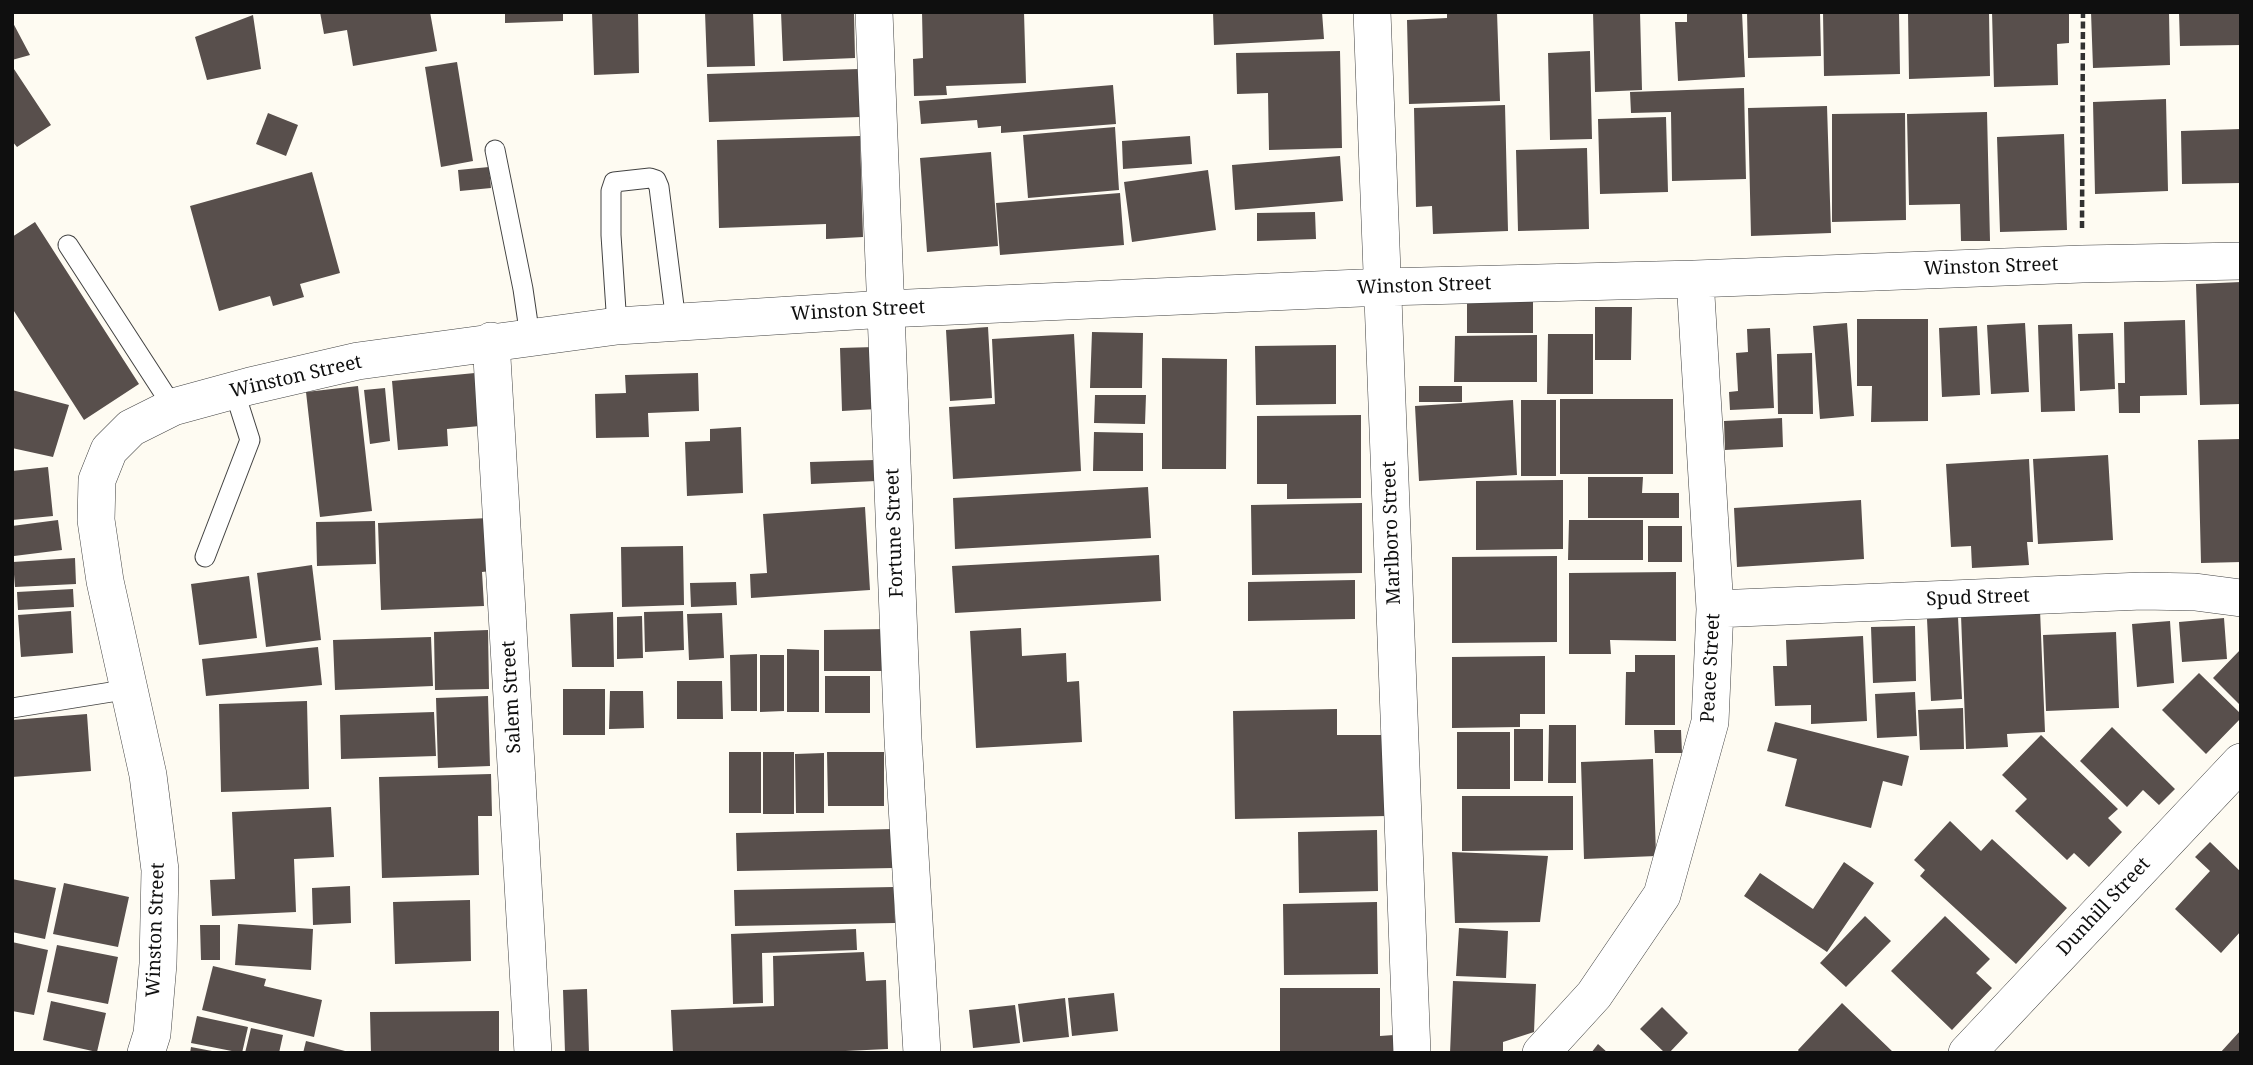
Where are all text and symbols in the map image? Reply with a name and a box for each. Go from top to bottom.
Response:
street label: Winston Street [1923,253,2059,281]
street label: Winston Street [1356,272,1492,300]
street label: Winston Street [790,296,926,326]
street label: Winston Street [228,351,364,403]
street label: Marlboro Street [1378,461,1406,605]
street label: Fortune Street [881,468,909,598]
street label: Spud Street [1926,585,2030,611]
street label: Peace Street [1697,613,1725,723]
street label: Salem Street [498,640,526,754]
street label: Dunhill Street [2053,853,2155,961]
street label: Winston Street [142,862,170,998]

